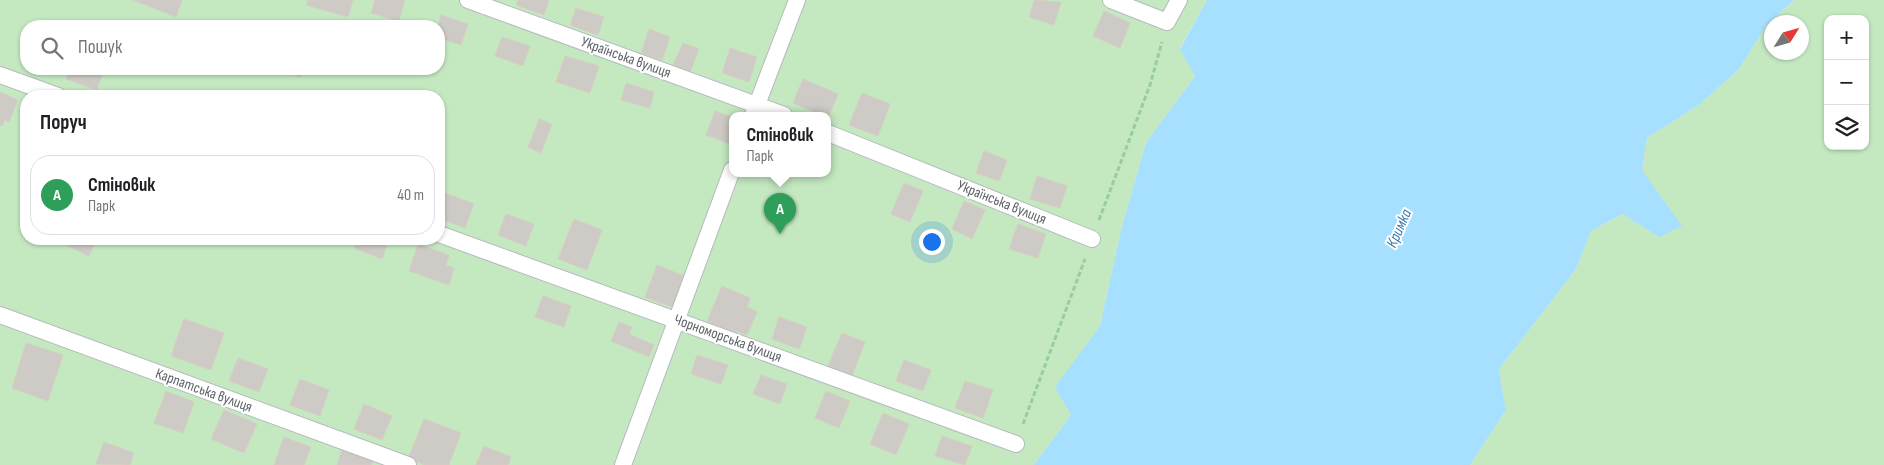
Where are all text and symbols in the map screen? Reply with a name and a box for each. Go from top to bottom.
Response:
north arrow [1764,15,1809,60]
map controls [1824,15,1869,150]
button: + [1824,15,1869,60]
search box [20,20,445,75]
street label: Українська вулиця [578,32,674,83]
icon: search [38,34,66,62]
text: Пошук [78,36,122,59]
button: − [1824,60,1869,105]
button: layers [1824,105,1869,150]
text: Поруч [40,110,87,135]
popup [729,112,831,177]
text: Стіновик [746,124,814,147]
text: Парк [746,147,773,166]
text: Стіновик [88,174,155,197]
street label: Українська вулиця [954,176,1049,229]
text: A [53,186,61,205]
text: 40 m [397,186,424,205]
pin: A [764,193,796,234]
text: Парк [88,197,115,216]
water label: Кримка [1383,206,1416,251]
your location [919,229,945,255]
street label: Чорноморська вулиця [671,310,784,367]
street label: Карпатська вулиця [153,364,255,417]

